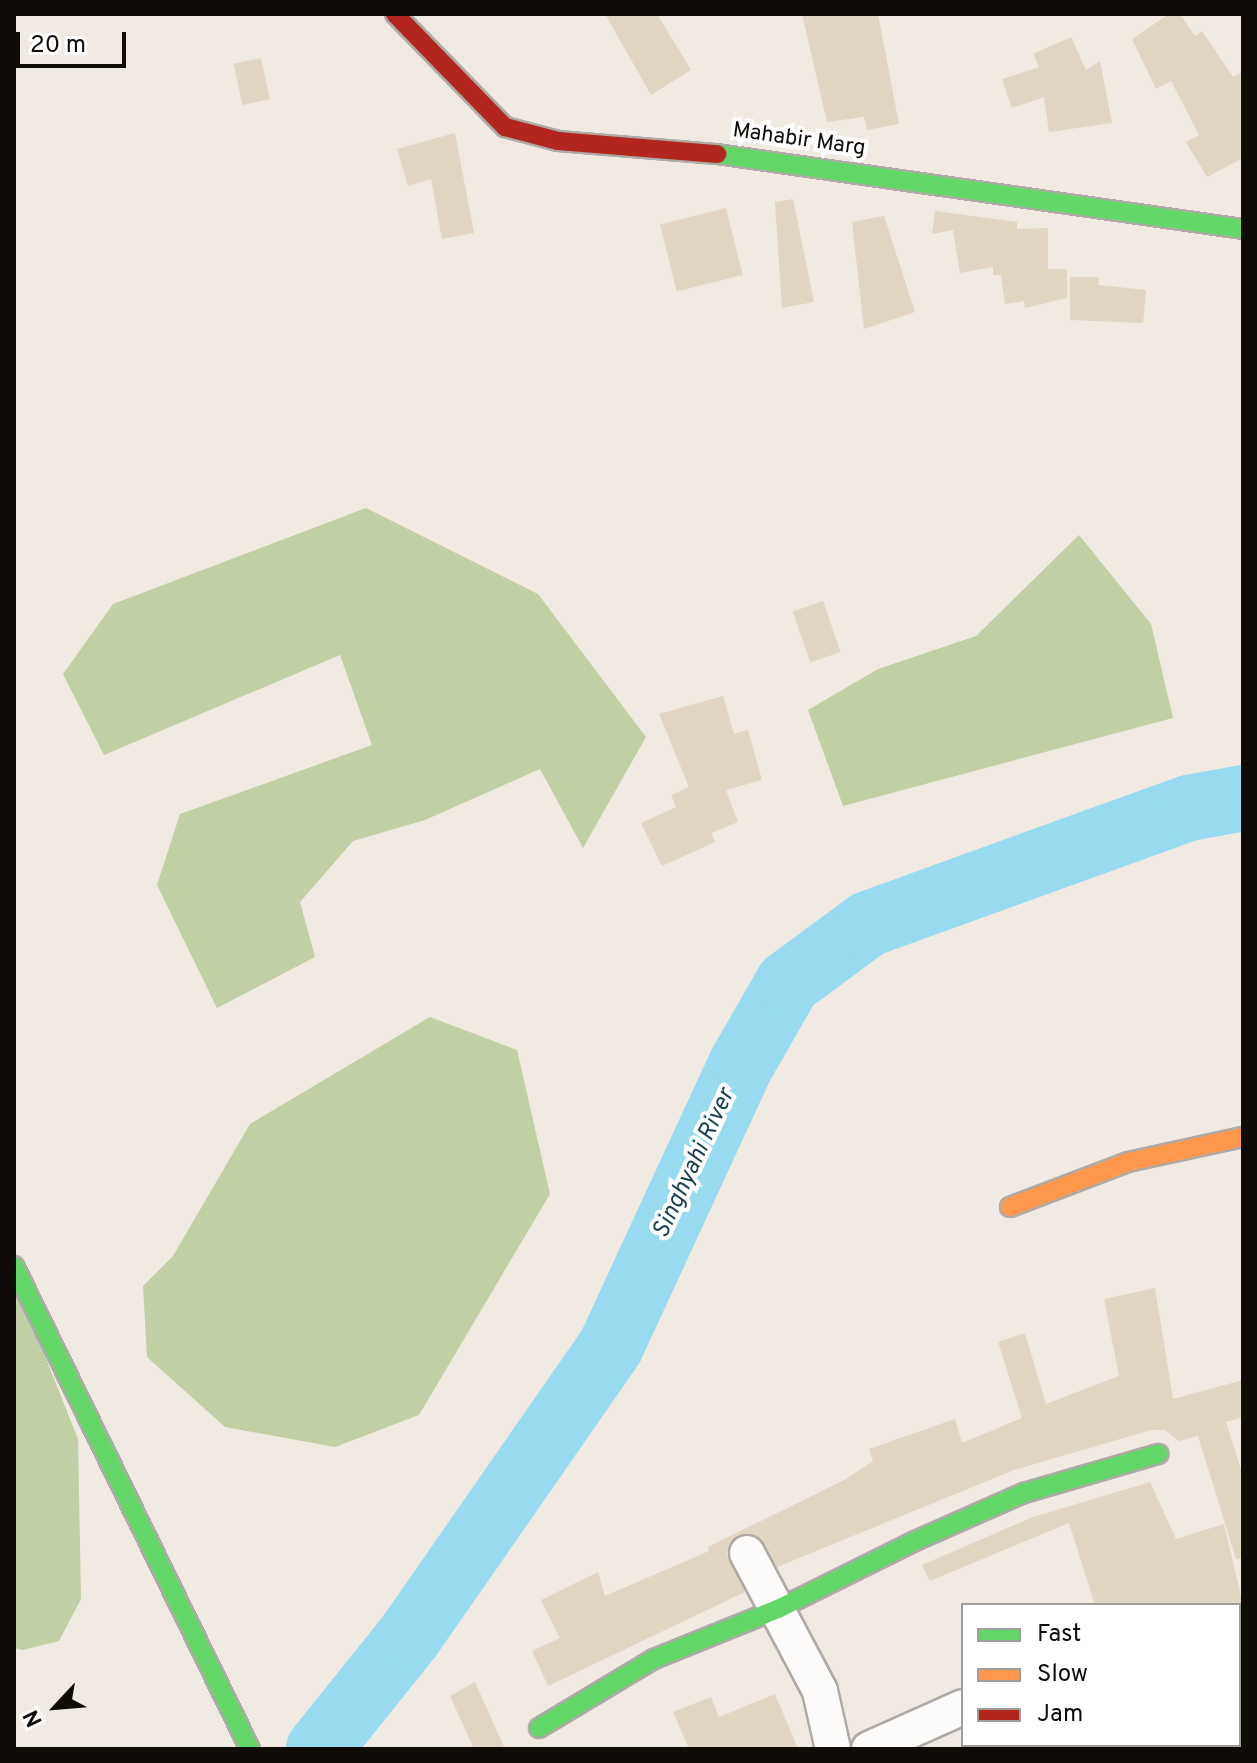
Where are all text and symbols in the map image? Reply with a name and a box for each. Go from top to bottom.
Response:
scale bar [20,16,130,66]
text: 20 m [30,31,86,61]
street label: Mahabir Marg [731,118,867,162]
water label: Singhyahi River [648,1085,742,1243]
legend [961,1603,1241,1747]
text: Fast [1037,1620,1081,1650]
text: Slow [1037,1660,1088,1690]
north arrow [16,1667,96,1747]
text: Jam [1037,1700,1083,1730]
text: N [18,1705,50,1731]

